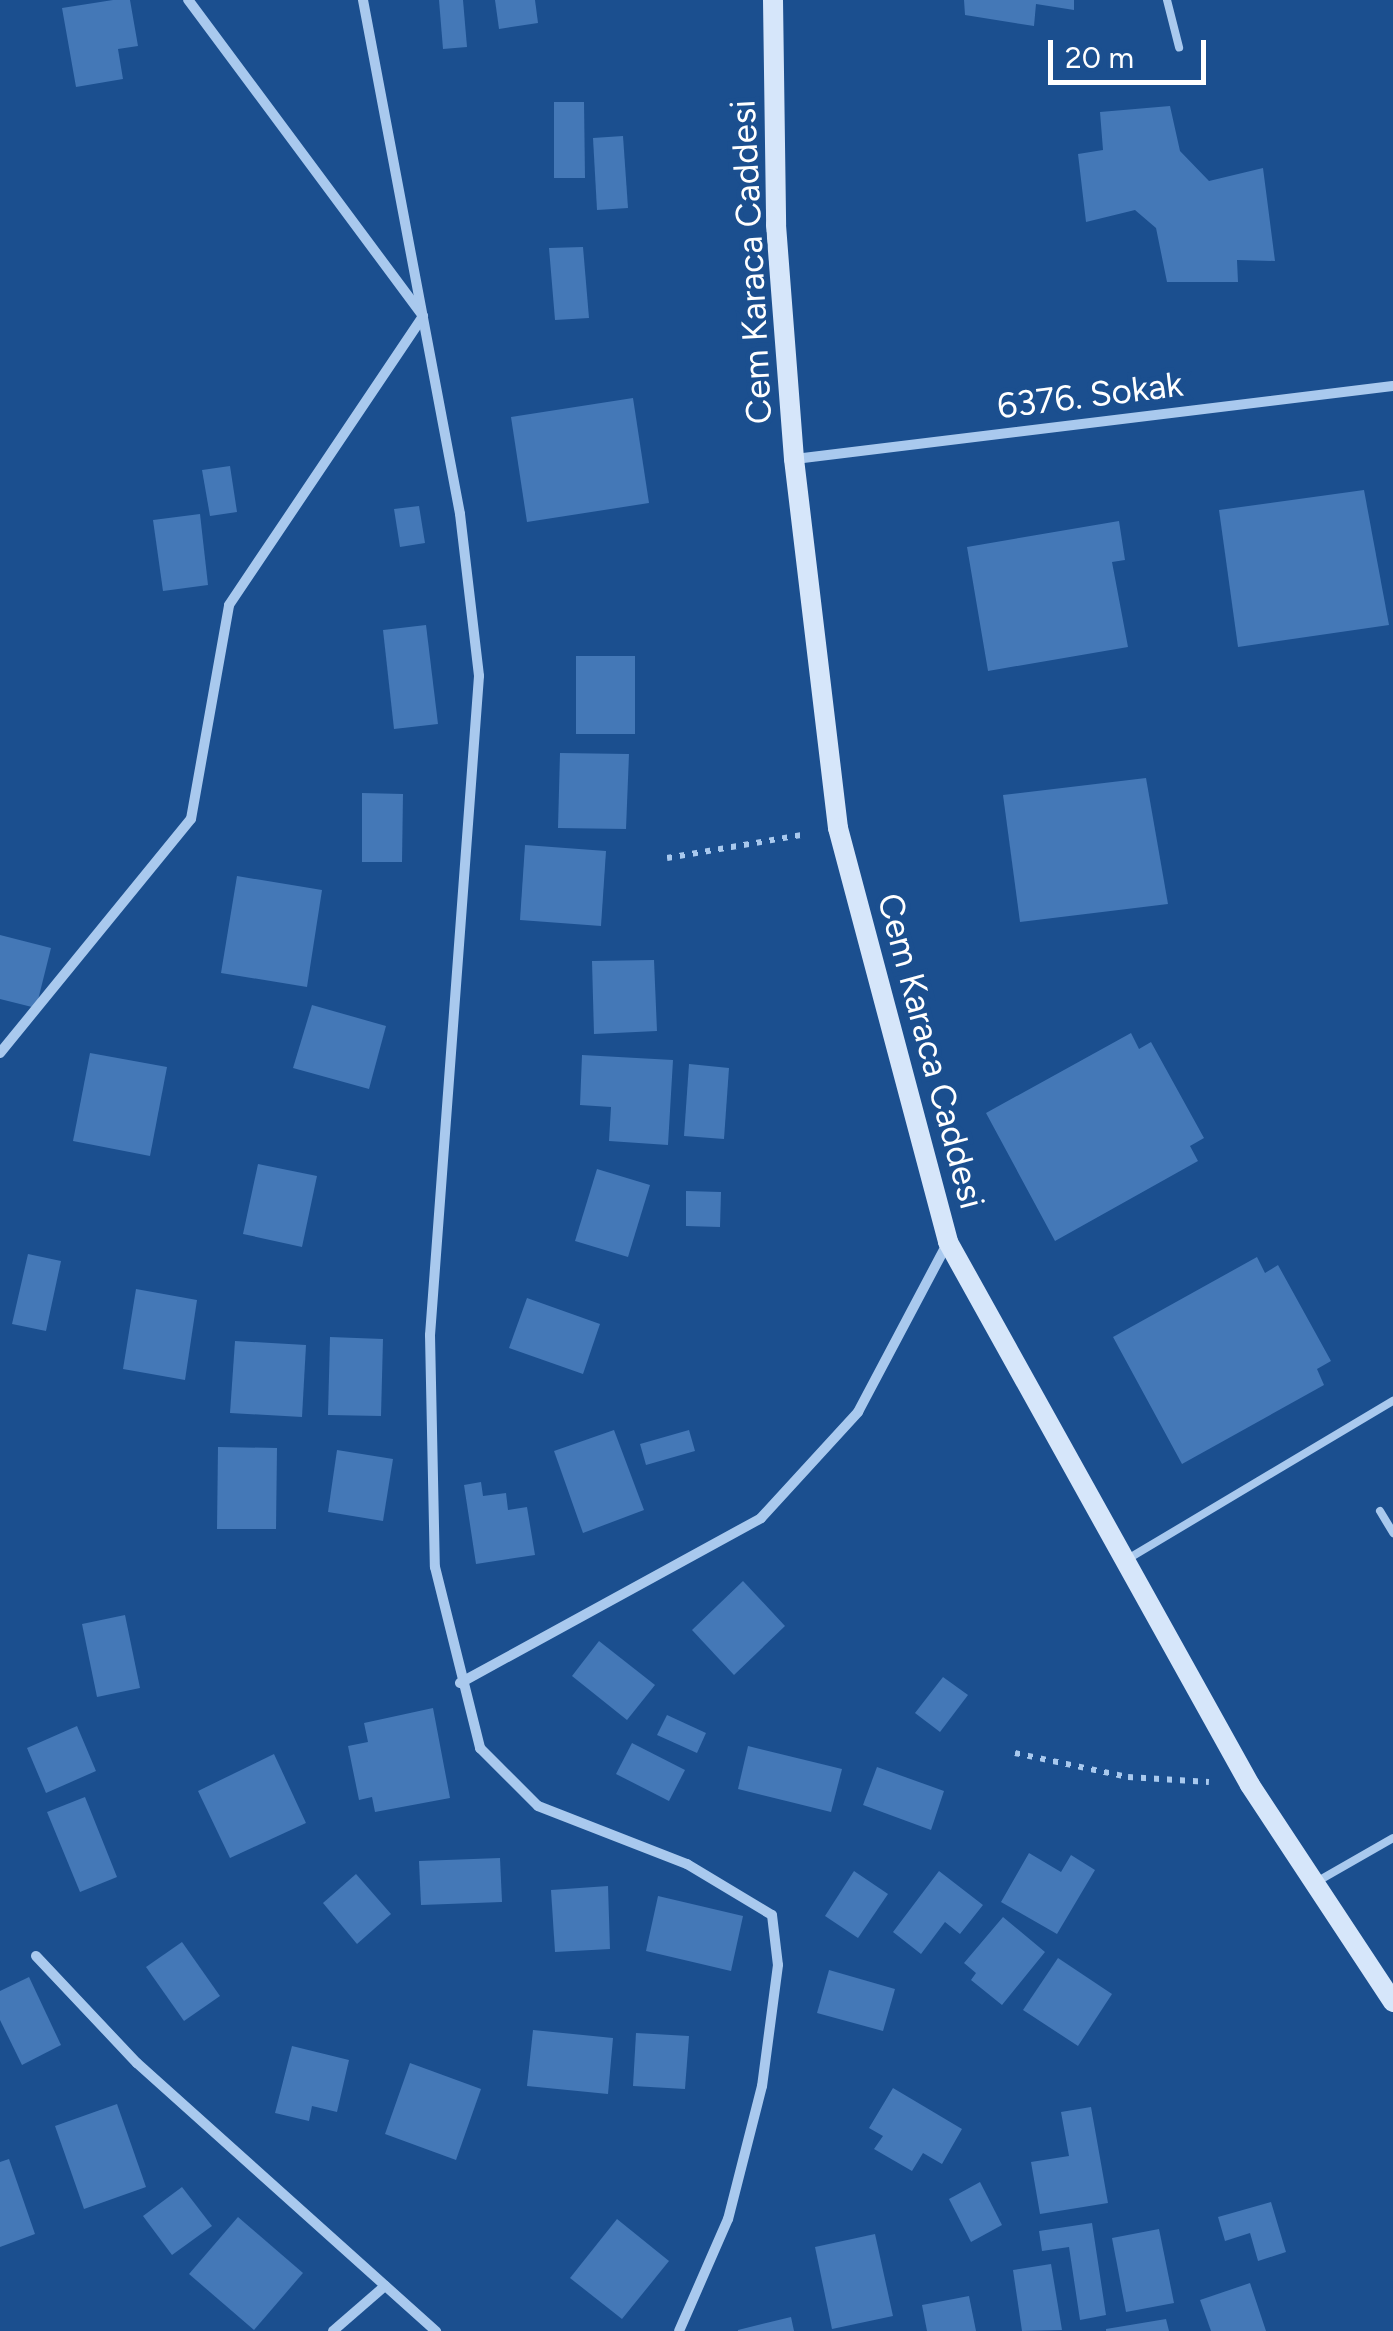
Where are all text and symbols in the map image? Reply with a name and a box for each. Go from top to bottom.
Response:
scale bar [1053,20,1210,82]
text: 20 m [1065,39,1134,76]
street label: Cem Karaca Caddesi [722,99,780,425]
street label: 6376. Sokak [995,363,1185,427]
street label: Cem Karaca Caddesi [869,889,993,1213]

